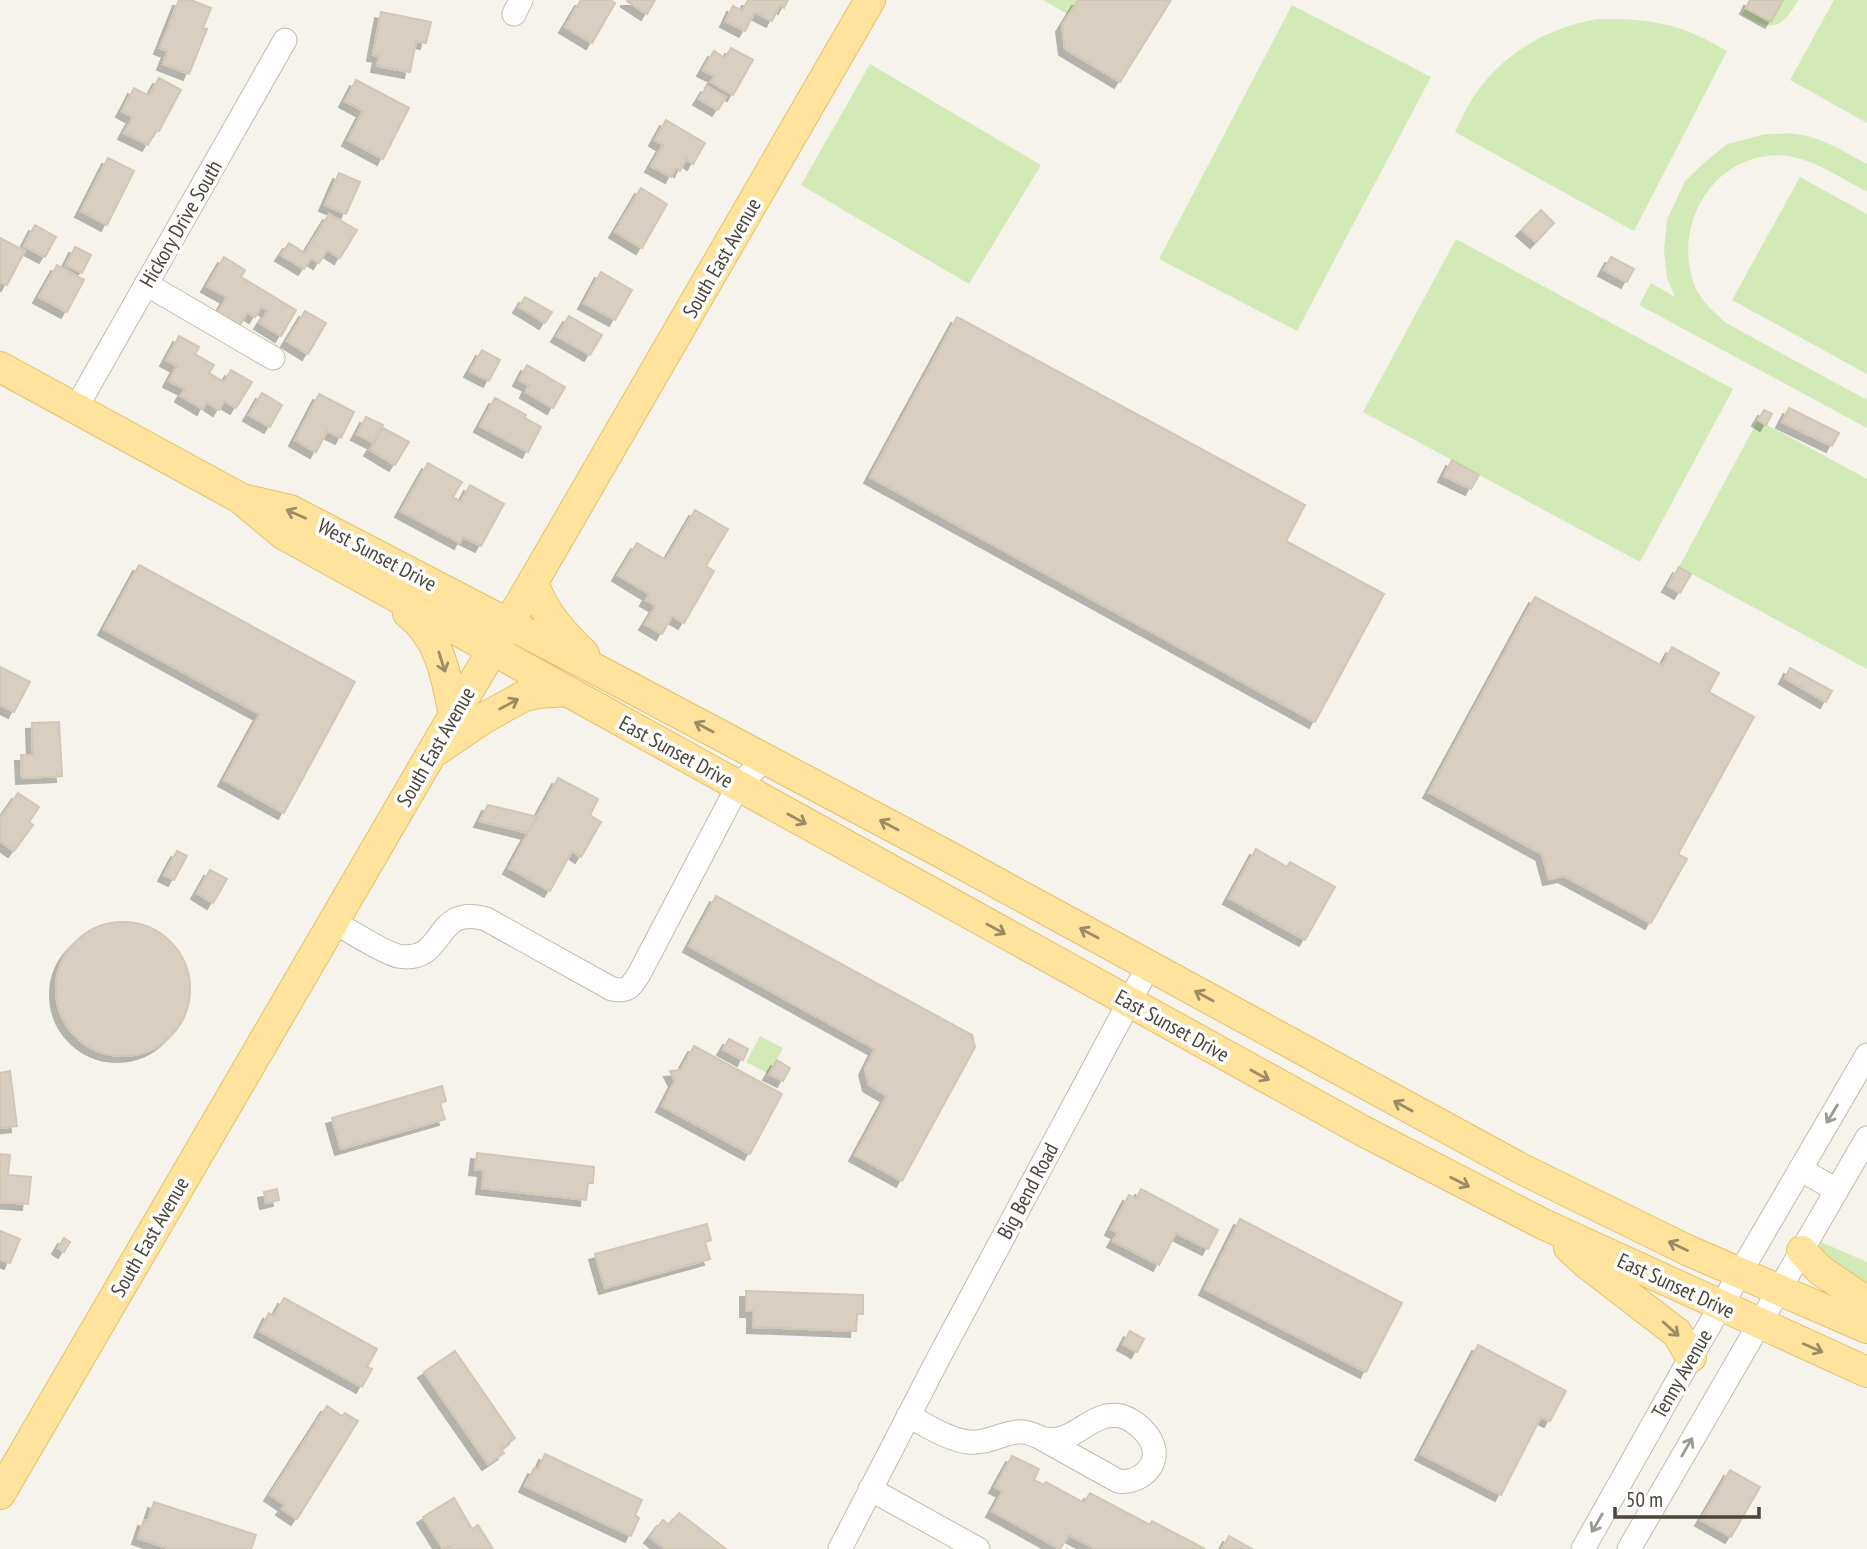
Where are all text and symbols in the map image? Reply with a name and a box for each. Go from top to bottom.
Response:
street label: Hickory Drive South [133,155,228,292]
street label: South East Avenue [676,193,767,322]
one-way arrow [286,507,307,520]
street label: West Sunset Drive [313,512,441,597]
one-way arrow [437,651,449,673]
street label: South East Avenue [390,682,481,811]
one-way arrow [498,697,519,711]
street label: East Sunset Drive [615,709,738,794]
one-way arrow [695,720,715,734]
one-way arrow [787,812,807,826]
one-way arrow [879,818,900,831]
one-way arrow [986,922,1006,936]
one-way arrow [1079,926,1100,939]
street label: East Sunset Drive [1111,983,1234,1068]
one-way arrow [1195,989,1215,1003]
one-way arrow [1249,1069,1270,1082]
one-way arrow [1394,1099,1414,1113]
one-way arrow [1825,1103,1839,1123]
street label: Big Bend Road [991,1138,1064,1244]
street label: South East Avenue [104,1172,195,1301]
one-way arrow [1450,1175,1470,1189]
one-way arrow [1668,1238,1689,1252]
street label: East Sunset Drive [1613,1247,1739,1324]
one-way arrow [1662,1321,1680,1337]
street label: Tenny Avenue [1645,1324,1718,1423]
one-way arrow [1802,1342,1823,1355]
one-way arrow [1681,1438,1695,1458]
scale bar [1615,1476,1758,1520]
text: 50 m [1626,1486,1663,1513]
one-way arrow [1590,1513,1604,1533]

